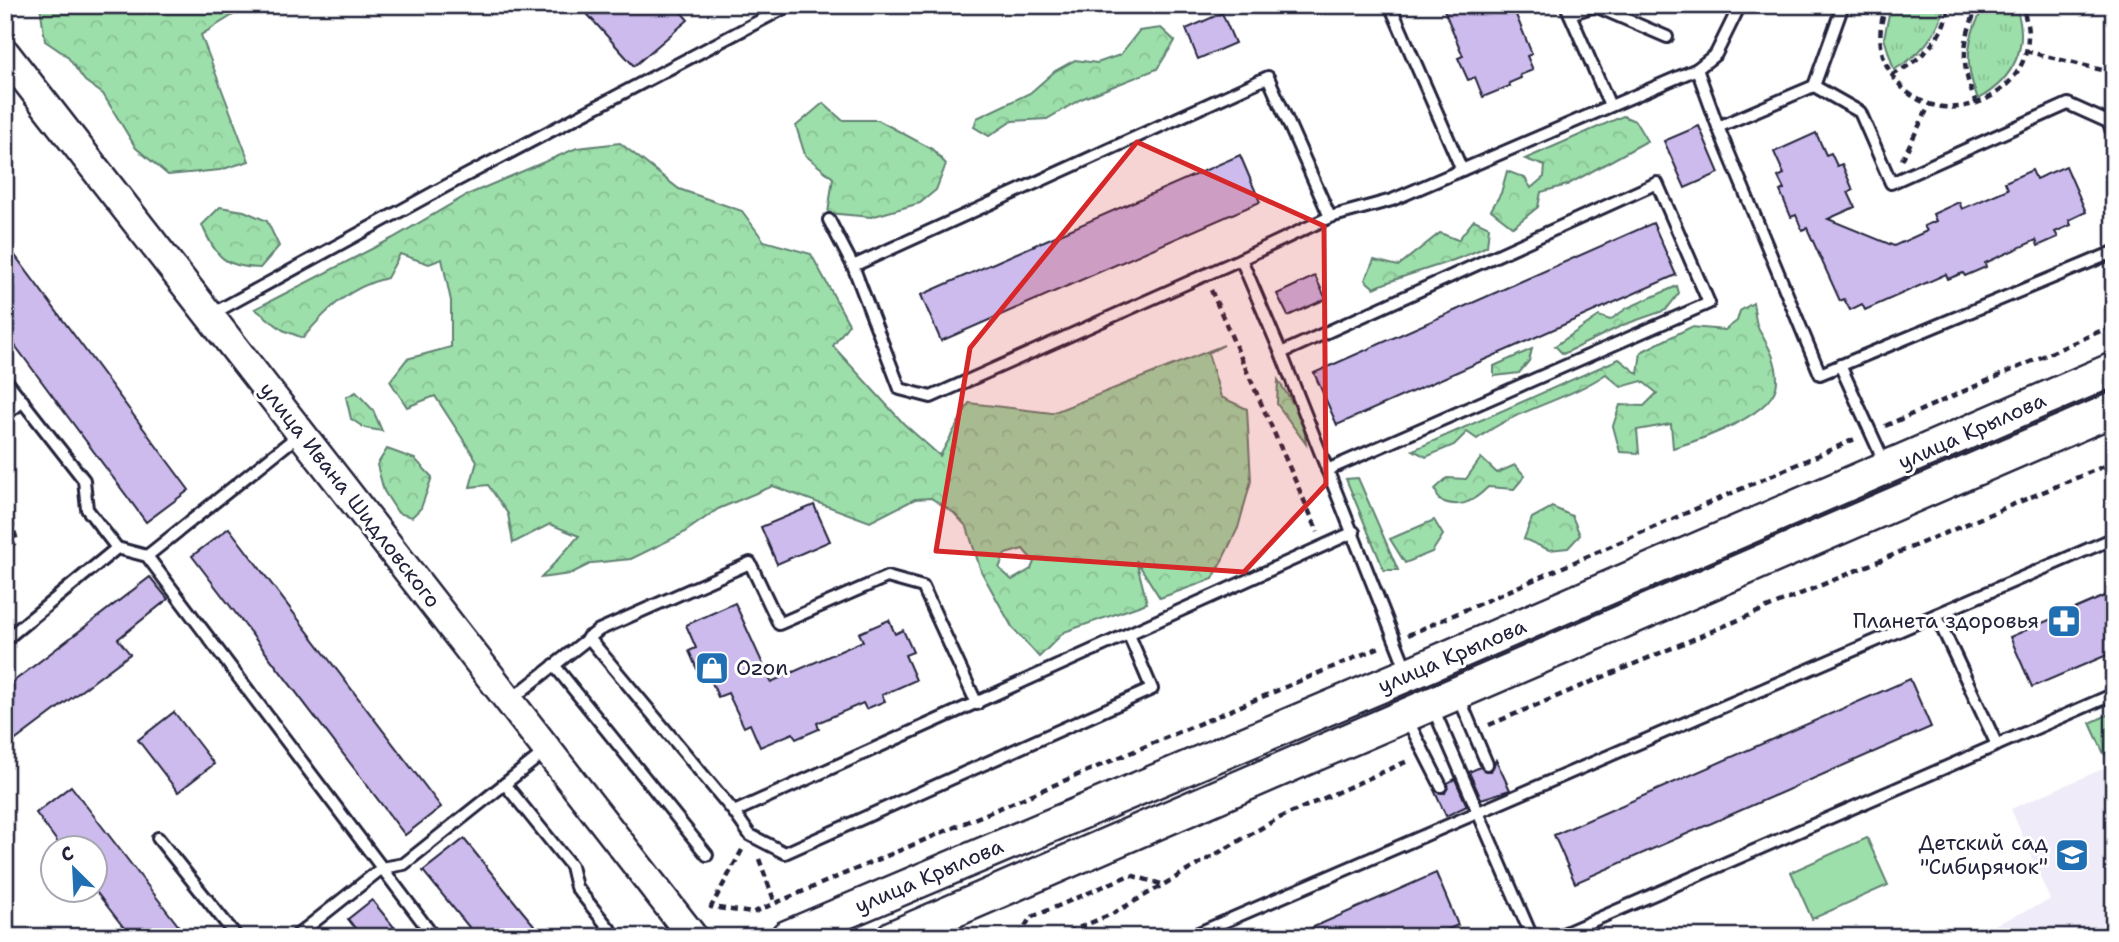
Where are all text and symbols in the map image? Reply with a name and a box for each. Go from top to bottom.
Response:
street label: улица Ивана Шидловского [253,376,447,614]
street label: улица Крылова [1894,386,2050,476]
pharmacy icon: Планета здоровья [2045,602,2083,640]
place label: Планета здоровья [1853,607,2039,635]
street label: улица Крылова [1373,612,1531,700]
shop icon: Ozon [693,649,731,687]
place label: Ozon [736,654,788,682]
place label: Детский сад "Сибирячок" [1919,829,2048,881]
street label: улица Крылова [850,832,1008,920]
north arrow [38,834,108,904]
school or university icon: Детский сад "Сибирячок" [2053,836,2091,874]
text: С [57,840,78,868]

